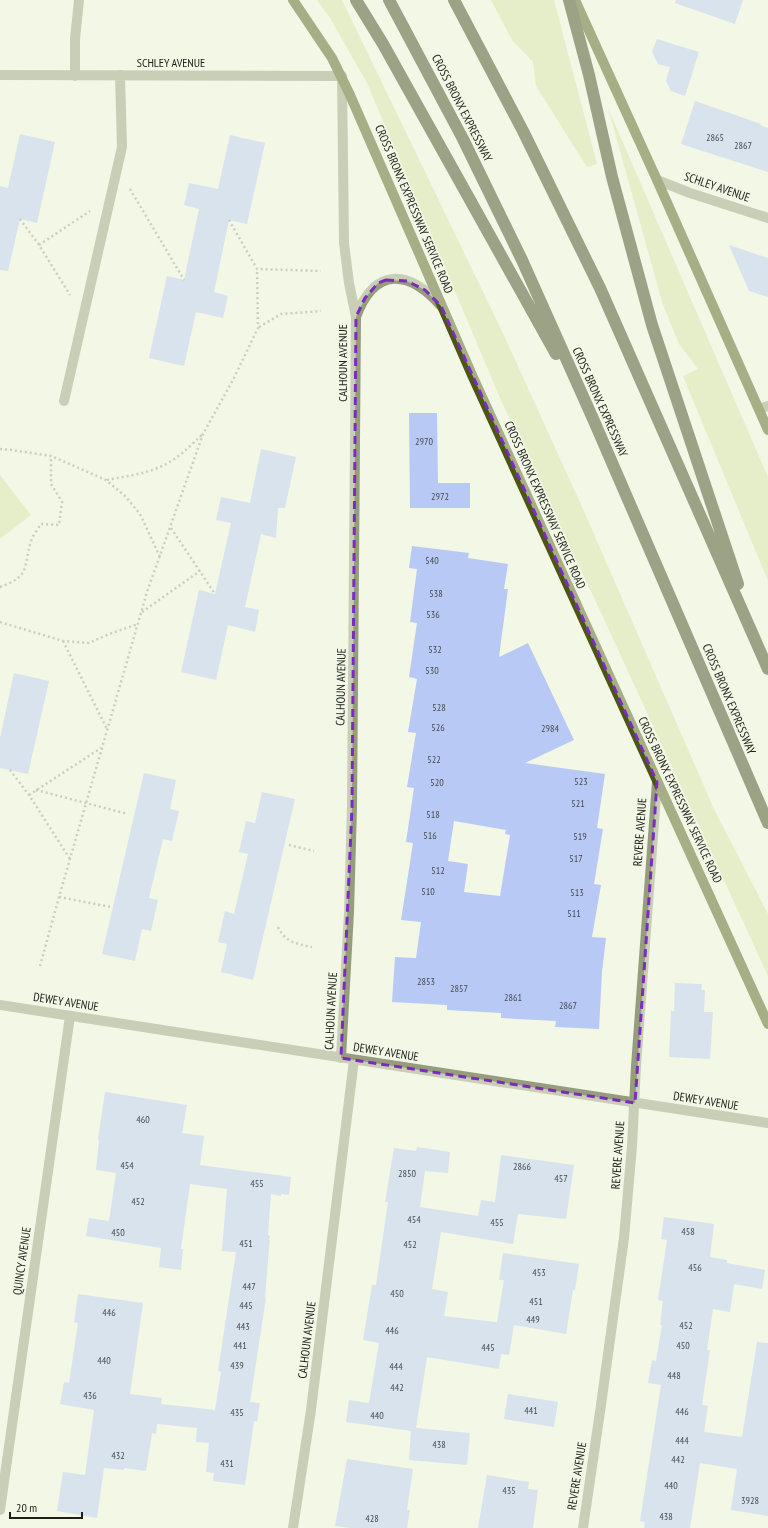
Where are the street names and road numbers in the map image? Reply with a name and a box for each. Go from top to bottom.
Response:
street label: CROSS BRONX EXPRESSWAY [429,52,496,165]
street label: SCHLEY AVENUE [137,55,205,70]
street label: CROSS BRONX EXPRESSWAY SERVICE ROAD [372,122,457,295]
street label: SCHLEY AVENUE [682,168,752,205]
street label: CALHOUN AVENUE [335,324,350,402]
street label: CROSS BRONX EXPRESSWAY [569,345,632,460]
street label: CROSS BRONX EXPRESSWAY SERVICE ROAD [502,419,589,591]
street label: CROSS BRONX EXPRESSWAY [699,641,760,757]
street label: CALHOUN AVENUE [332,648,349,726]
street label: CROSS BRONX EXPRESSWAY SERVICE ROAD [635,714,726,885]
street label: REVERE AVENUE [630,797,649,867]
street label: CALHOUN AVENUE [321,972,340,1050]
street label: DEWEY AVENUE [32,989,100,1014]
street label: DEWEY AVENUE [352,1039,420,1064]
street label: DEWEY AVENUE [672,1088,740,1113]
street label: REVERE AVENUE [608,1120,627,1190]
street label: QUINCY AVENUE [9,1226,34,1296]
street label: CALHOUN AVENUE [294,1301,319,1379]
street label: REVERE AVENUE [564,1441,589,1511]

